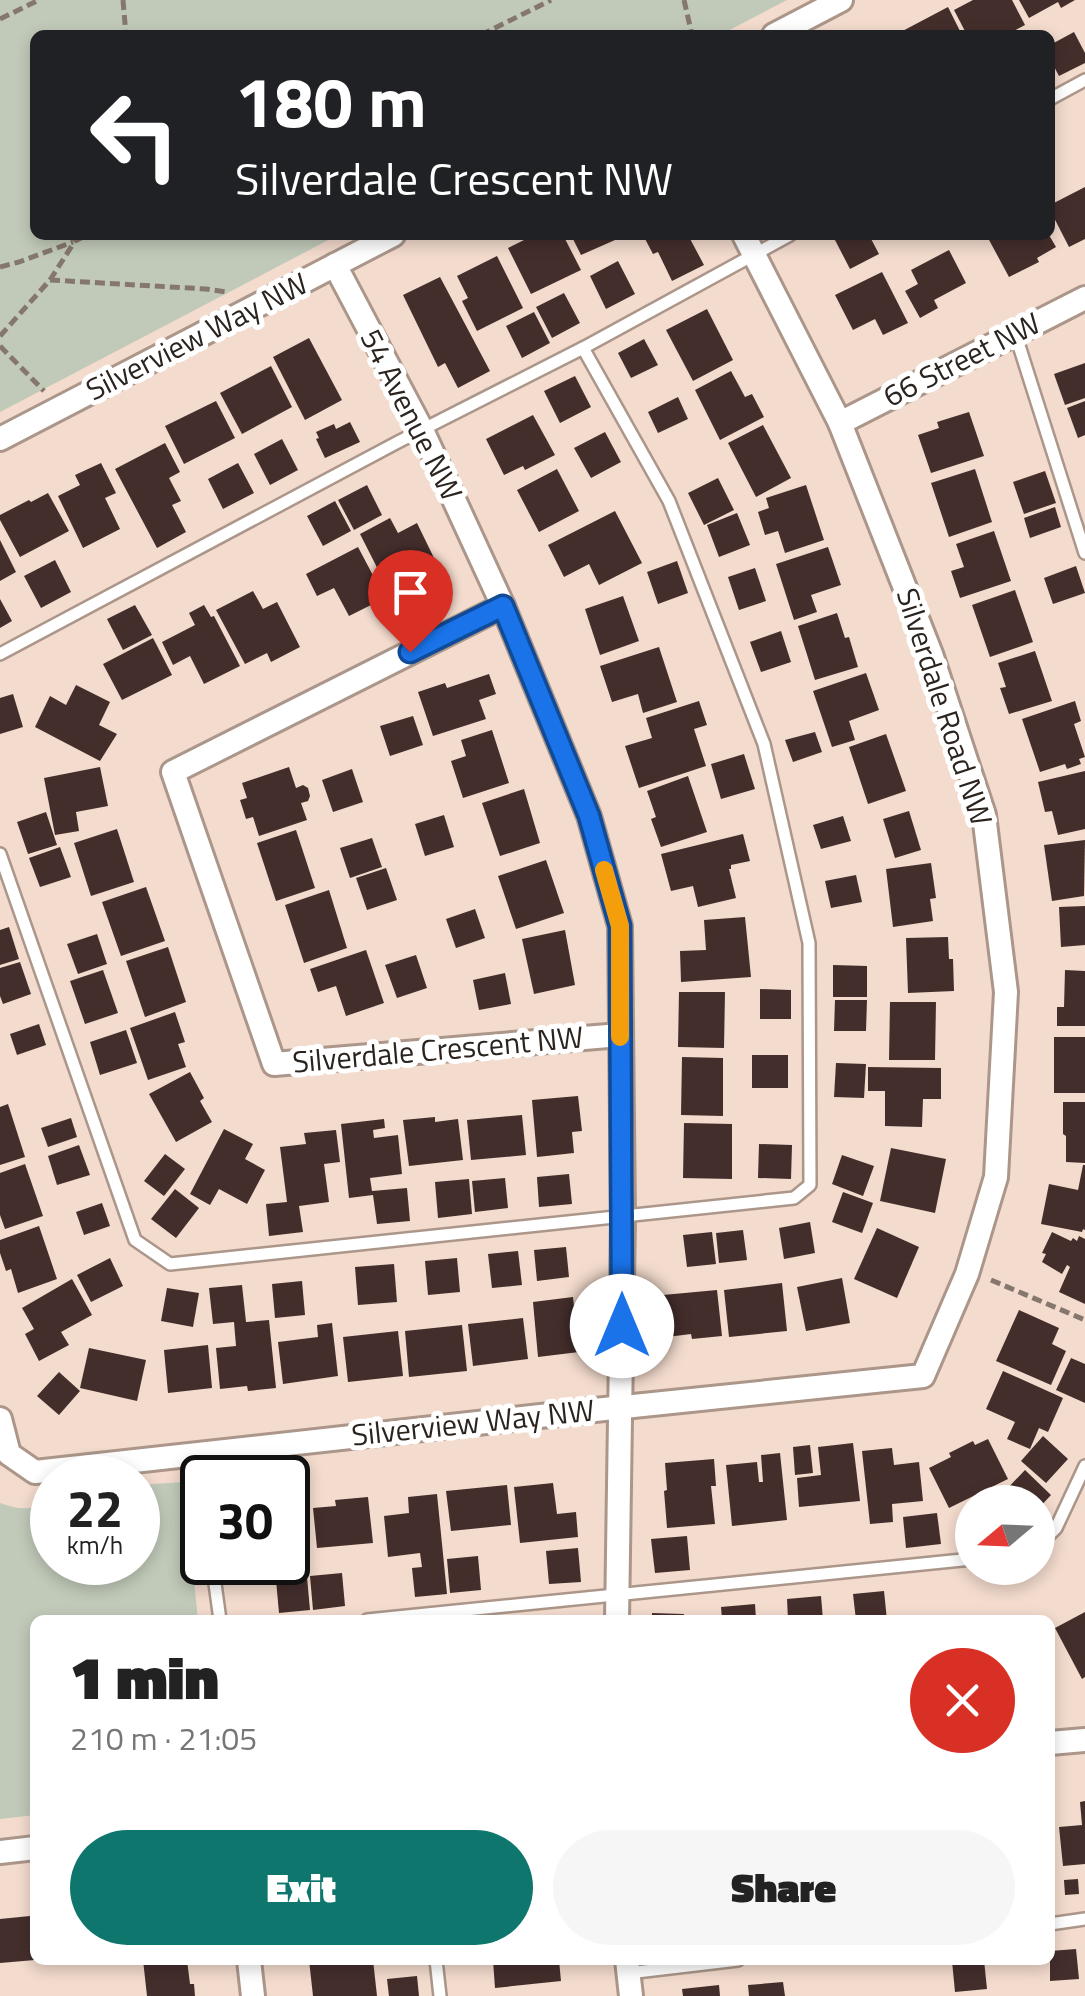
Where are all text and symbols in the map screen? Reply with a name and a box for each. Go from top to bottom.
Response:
text: 180 m [235,48,427,154]
icon: left [70,70,200,200]
text: Silverdale Crescent NW [235,144,673,212]
street label: Silverview Way NW [77,260,316,412]
street label: 66 Street NW [875,300,1048,418]
street label: 54 Avenue NW [349,321,475,509]
pin [368,550,453,653]
icon: arrive [383,565,438,620]
street label: Silverdale Road NW [885,582,1005,831]
street label: Silverdale Crescent NW [290,1013,585,1085]
position arrow [570,1274,674,1378]
street label: Silverview Way NW [349,1386,597,1458]
speed limit sign: 30 [180,1455,310,1585]
text: 22 [67,1470,123,1546]
north arrow [955,1485,1055,1585]
map controls [955,1485,1055,1585]
text: km/h [67,1526,123,1564]
text: 1 min [70,1631,219,1722]
button: close [910,1648,1015,1753]
text: 210 m · 21:05 [70,1714,257,1762]
button: Exit [70,1830,533,1945]
button: Share [553,1830,1015,1945]

